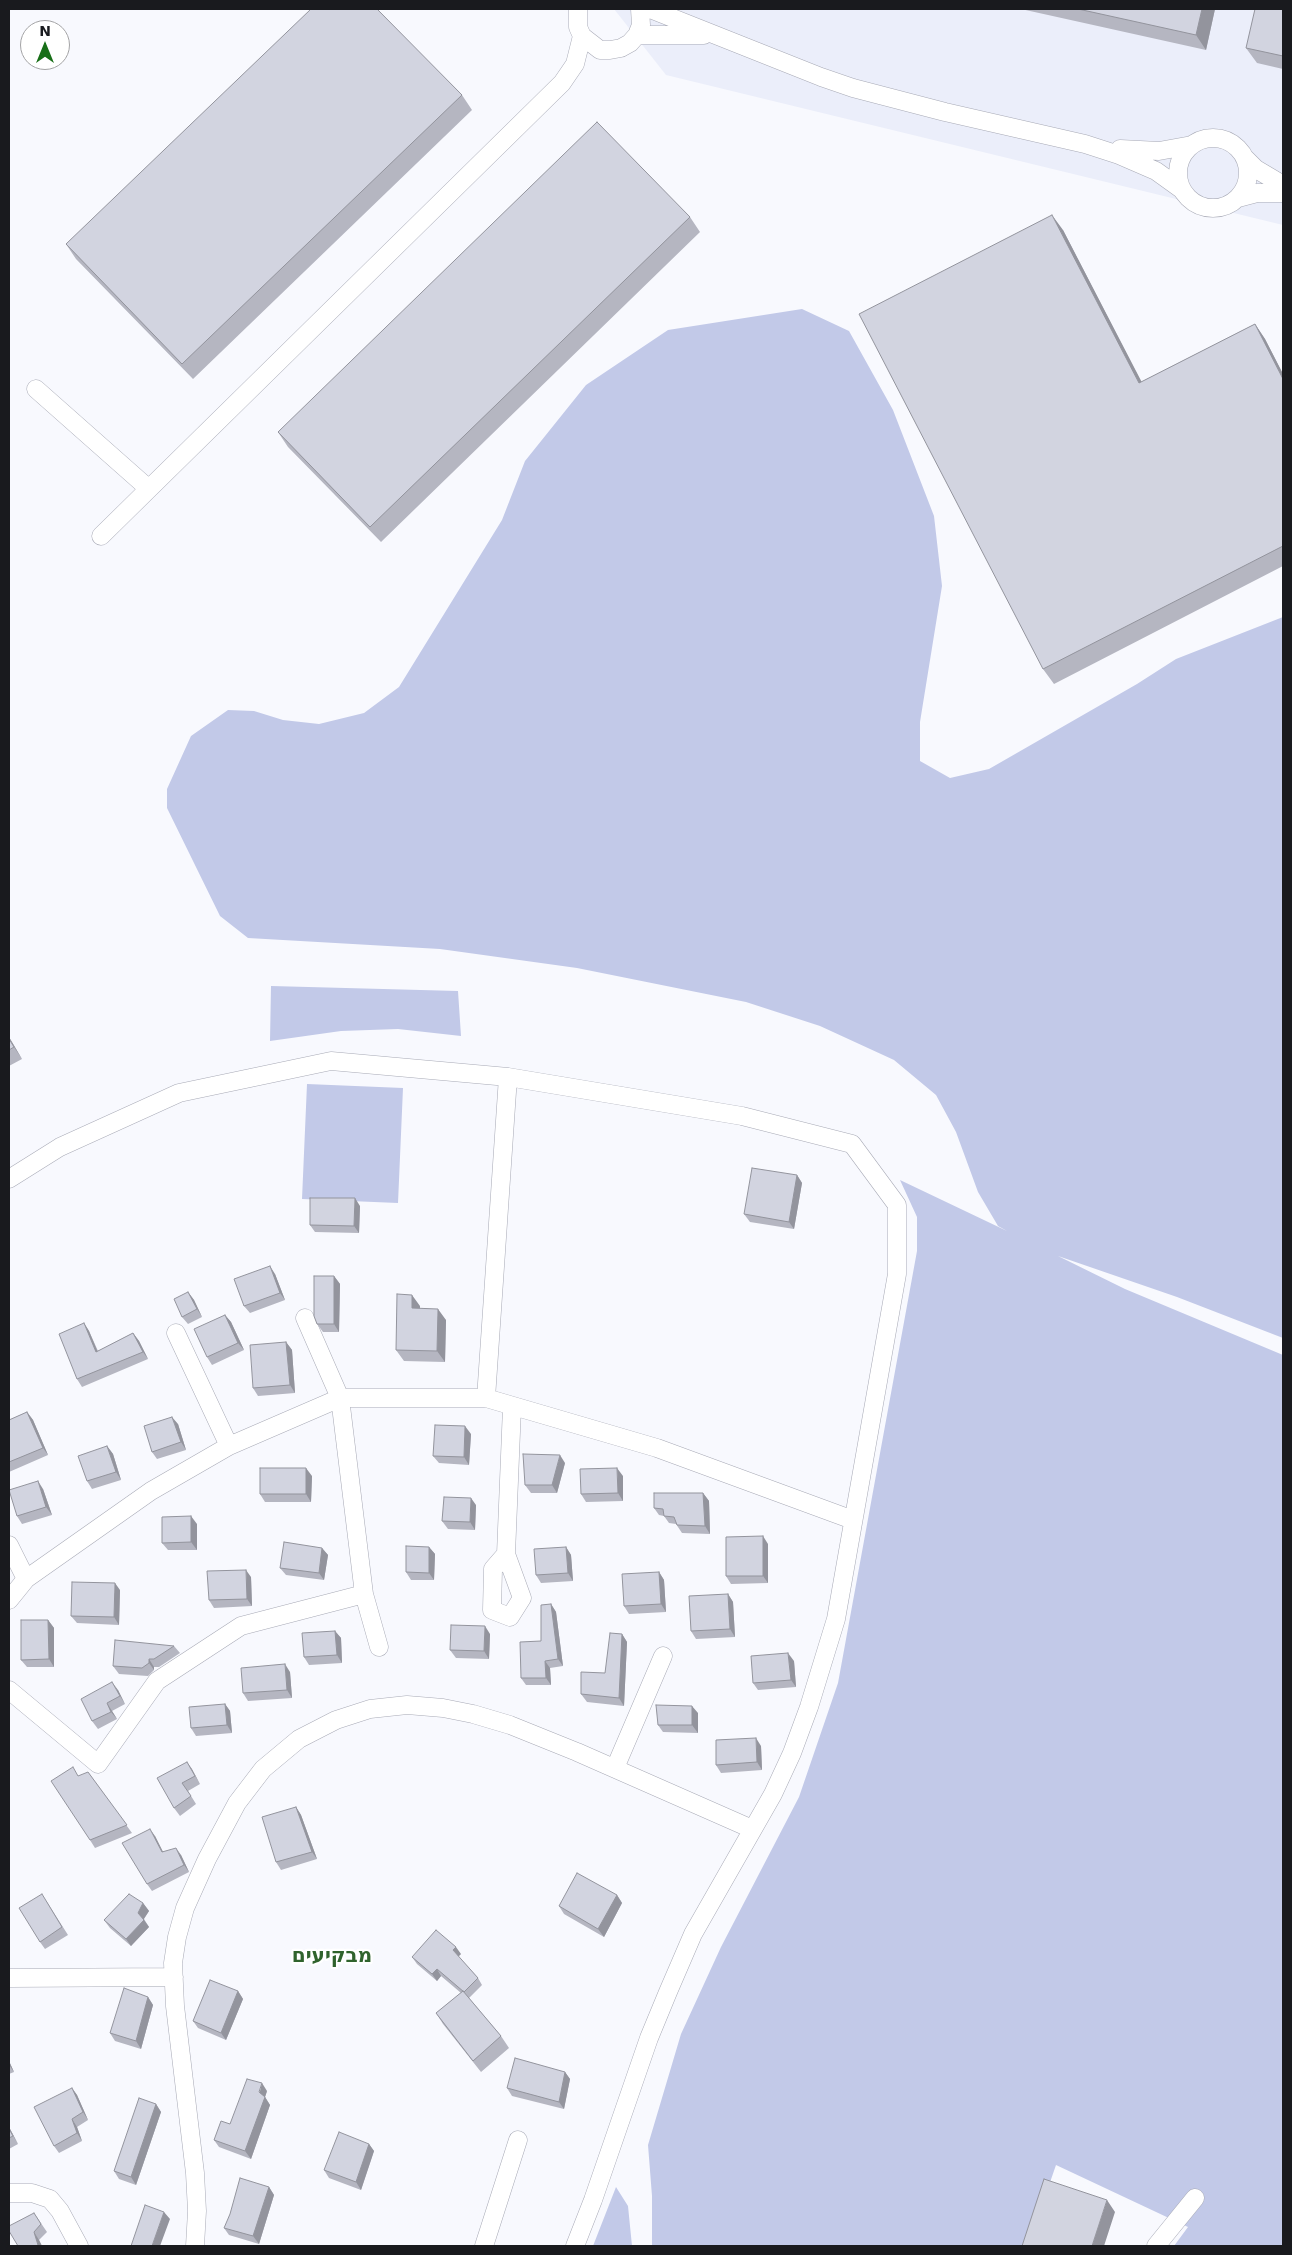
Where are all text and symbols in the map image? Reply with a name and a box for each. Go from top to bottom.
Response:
north arrow [20,20,70,70]
text: N [39,23,51,39]
district label: מבקיעים [292,1945,372,1969]

